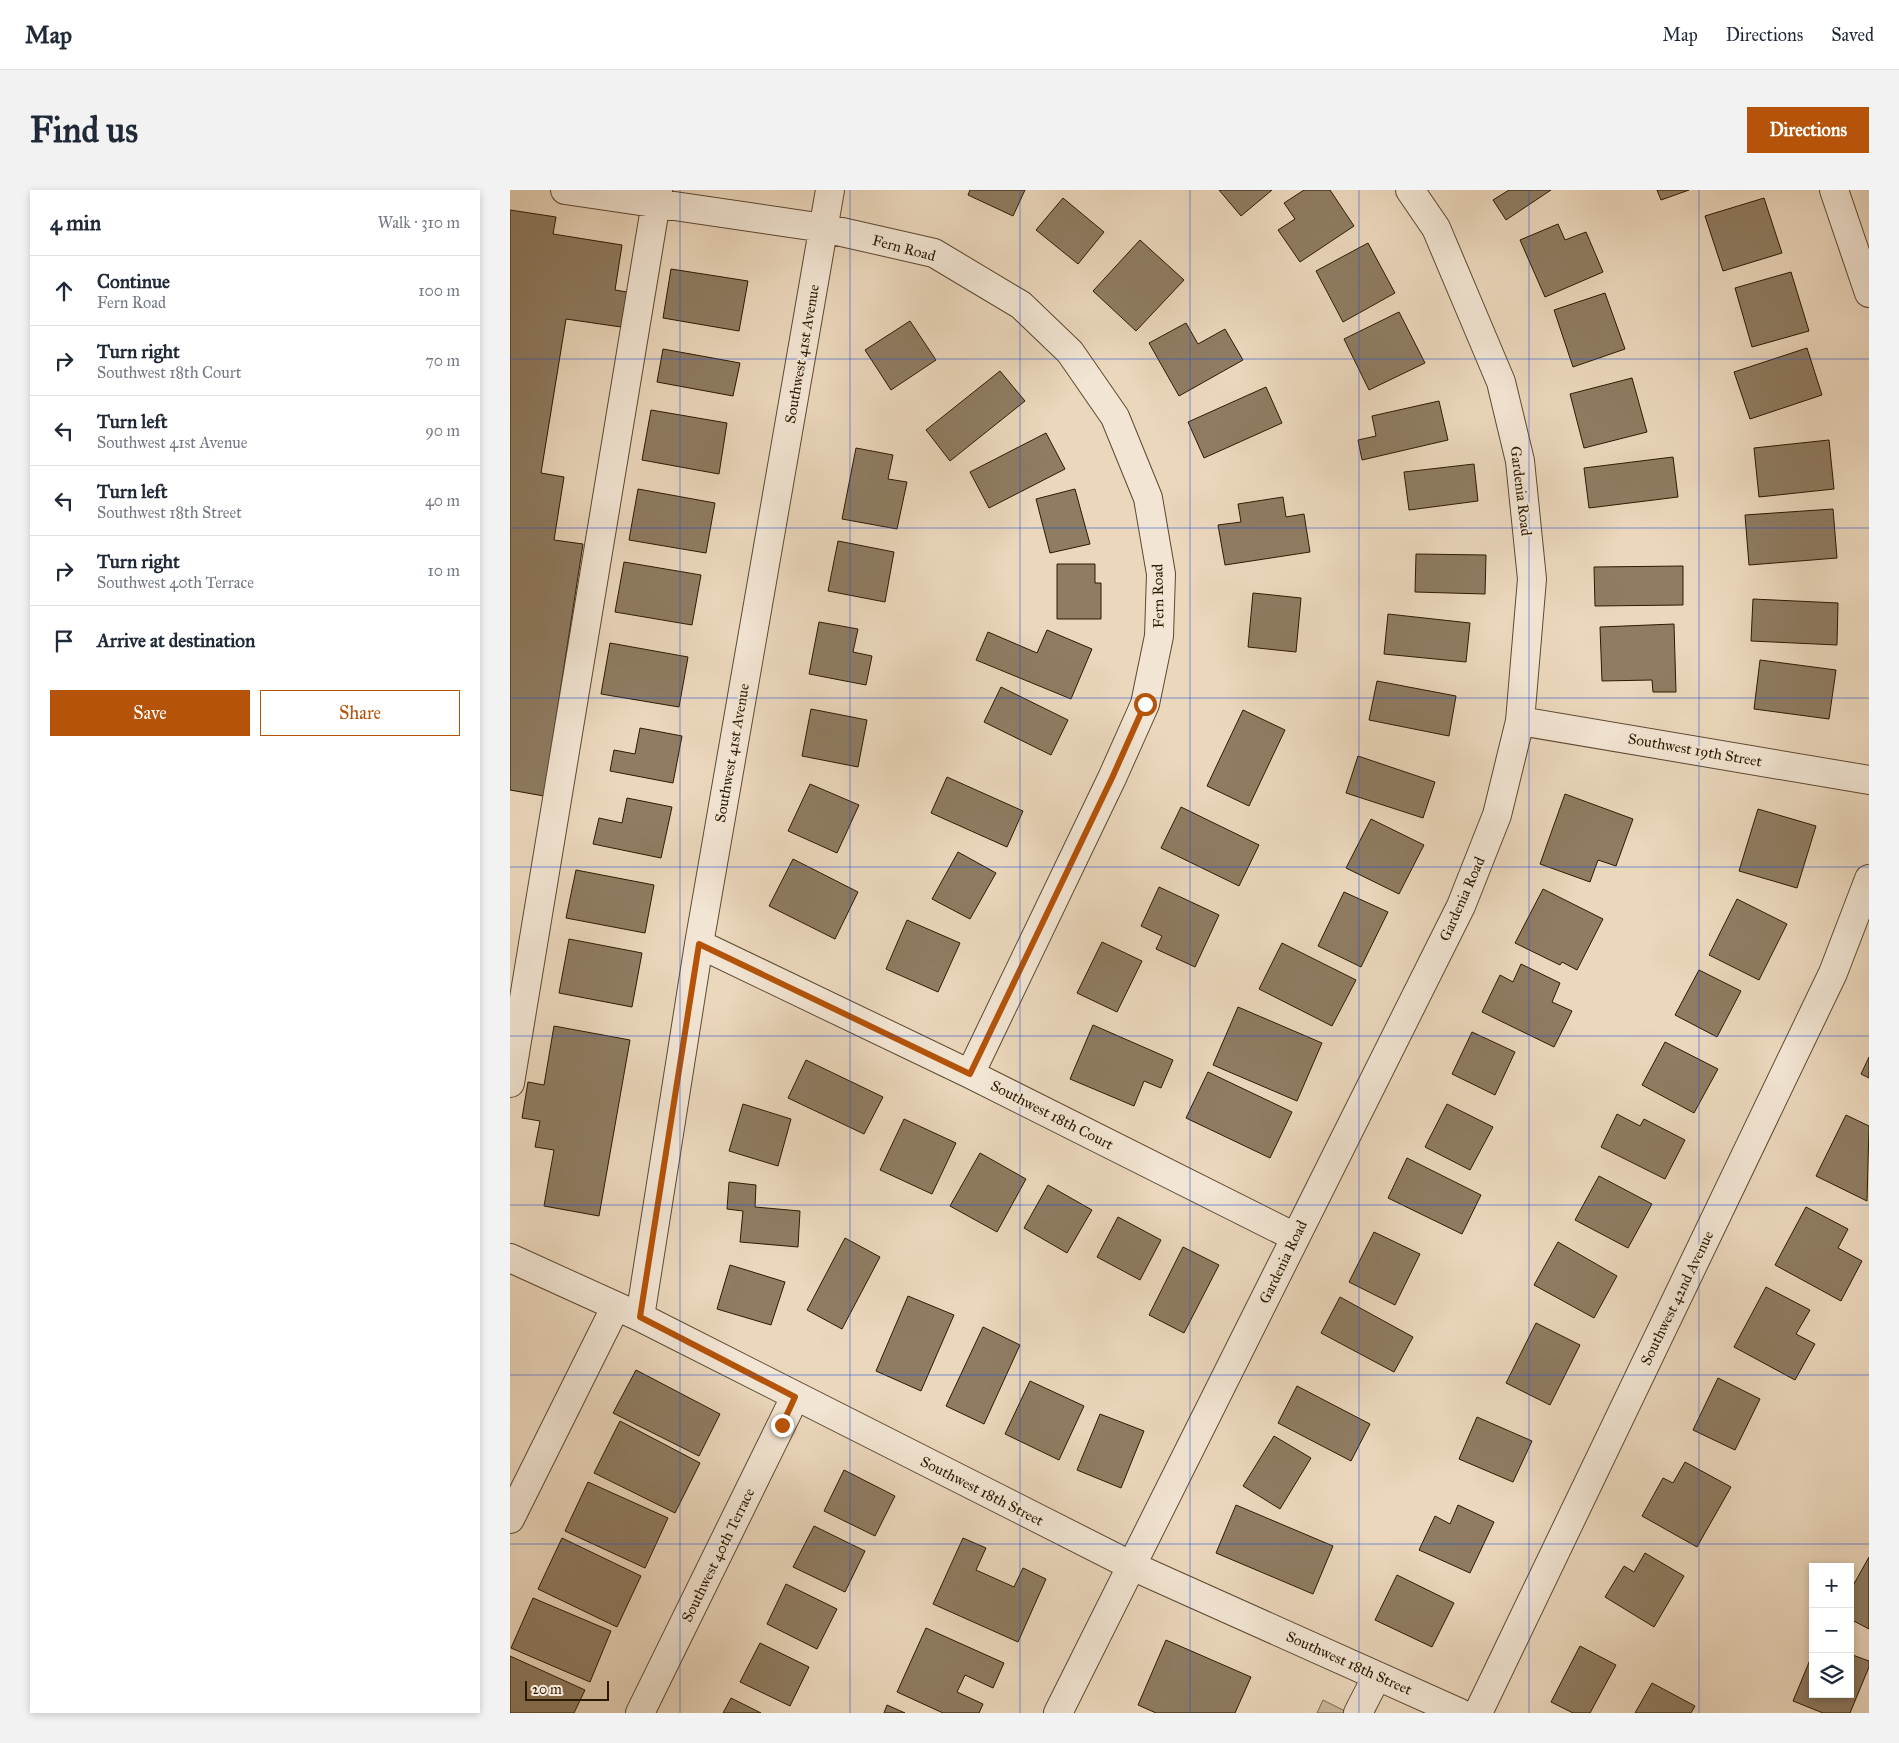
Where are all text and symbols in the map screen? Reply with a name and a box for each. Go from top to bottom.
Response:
text: Map [25,20,72,50]
text: Map [1662,24,1698,46]
text: Directions [1726,24,1803,46]
text: Saved [1831,24,1874,46]
button: Directions [1747,107,1869,153]
text: Find us [30,109,138,152]
text: 4 min [50,210,101,236]
text: Walk · 310 m [378,213,460,232]
street label: Fern Road [870,231,938,265]
text: Continue [97,270,170,293]
icon: ahead [50,277,78,305]
text: 100 m [418,281,460,300]
street label: Southwest 41st Avenue [781,283,823,425]
text: Fern Road [97,293,166,312]
text: Turn right [97,340,180,363]
icon: right [50,347,78,375]
text: 70 m [425,351,460,370]
text: Southwest 18th Court [97,363,241,382]
text: Turn left [97,410,167,433]
icon: left [50,417,78,445]
text: 90 m [425,421,460,440]
text: Southwest 41st Avenue [97,433,247,452]
street label: Gardenia Road [1507,445,1535,537]
text: Turn left [97,480,167,503]
icon: left [50,487,78,515]
text: 40 m [425,491,460,510]
text: Southwest 18th Street [97,503,242,522]
text: Turn right [97,550,180,573]
icon: right [50,557,78,585]
text: 10 m [428,561,460,580]
street label: Fern Road [1148,563,1168,628]
text: Southwest 40th Terrace [97,573,254,592]
icon: arrive [50,627,78,655]
text: Arrive at destination [97,629,255,652]
street label: Southwest 41st Avenue [711,682,753,824]
button: Save [50,690,250,736]
button: Share [260,690,460,736]
route start [1134,693,1157,716]
street label: Southwest 19th Street [1627,729,1764,771]
street label: Gardenia Road [1435,854,1489,944]
street label: Southwest 18th Court [988,1076,1117,1154]
street label: Gardenia Road [1255,1217,1311,1307]
street label: Southwest 42nd Avenue [1637,1228,1717,1368]
route end [771,1414,794,1437]
street label: Southwest 18th Street [917,1452,1047,1530]
street label: Southwest 40th Terrace [678,1485,758,1625]
map controls [1809,1563,1854,1698]
button: + [1809,1563,1854,1608]
button: − [1809,1608,1854,1653]
street label: Southwest 18th Street [1283,1627,1415,1699]
button: layers [1809,1653,1854,1698]
scale bar [525,1678,609,1701]
text: 20 m [532,1681,562,1698]

